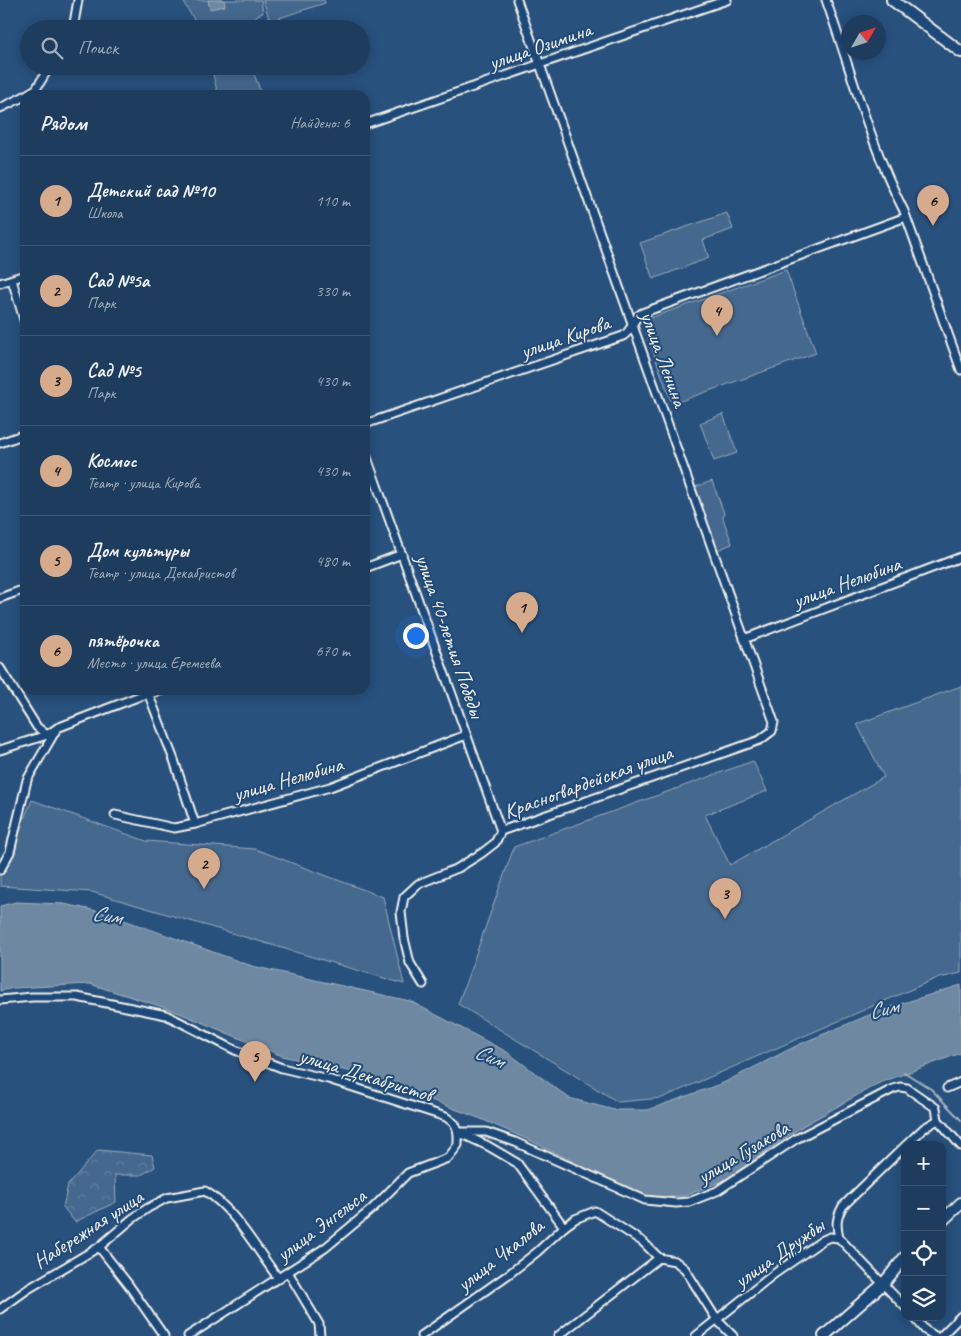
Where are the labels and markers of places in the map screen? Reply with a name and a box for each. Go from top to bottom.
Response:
pin: 6 [917,185,949,226]
pin: 4 [701,295,733,336]
pin: 1 [506,592,538,633]
pin: 2 [188,848,220,889]
pin: 3 [709,878,741,919]
pin: 5 [239,1041,271,1082]

